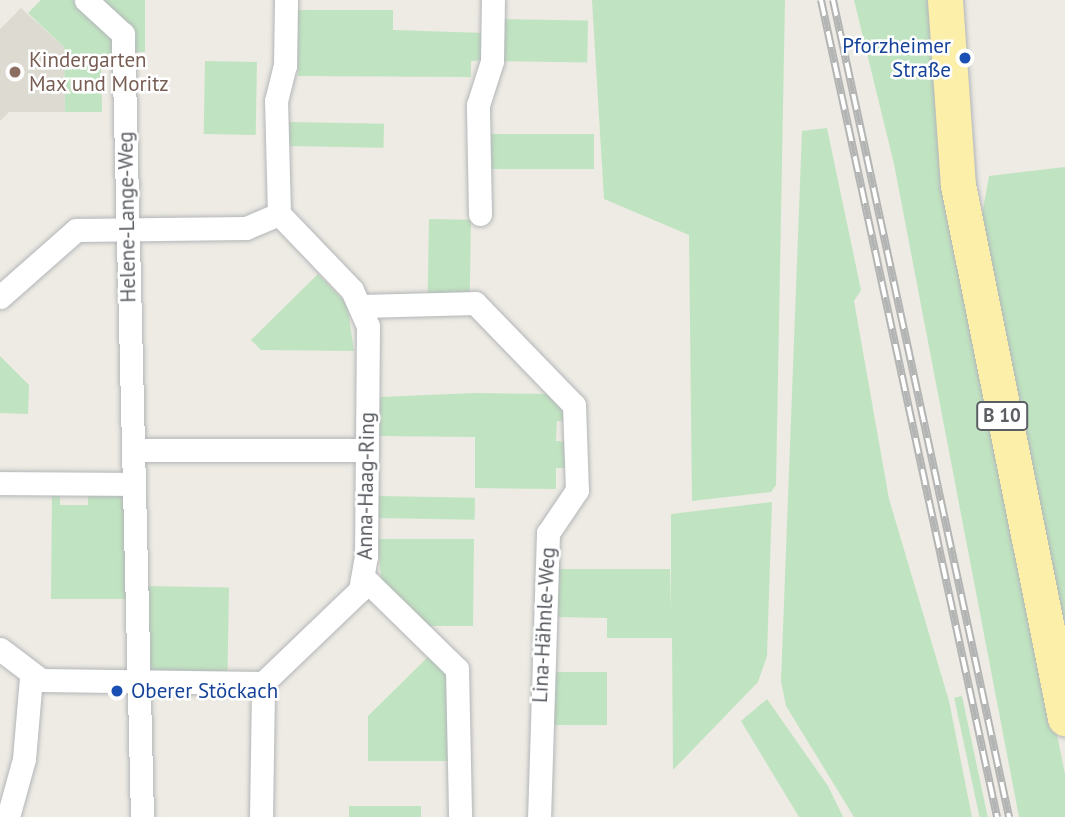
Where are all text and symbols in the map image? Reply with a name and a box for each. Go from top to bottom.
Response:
place label: Pforzheimer Straße [842,33,951,83]
place label: Kindergarten Max und Moritz [29,47,169,97]
marker: Pforzheimer Straße [957,50,973,66]
marker: Kindergarten Max und Moritz [7,64,23,80]
street label: Helene-Lange-Weg [113,131,141,303]
road number: B 10 [976,400,1028,432]
street label: Anna-Haag-Ring [352,412,380,560]
street label: Lina-Hähnle-Weg [527,546,561,704]
place label: Oberer Stöckach [131,678,278,704]
marker: Oberer Stöckach [109,683,125,699]

